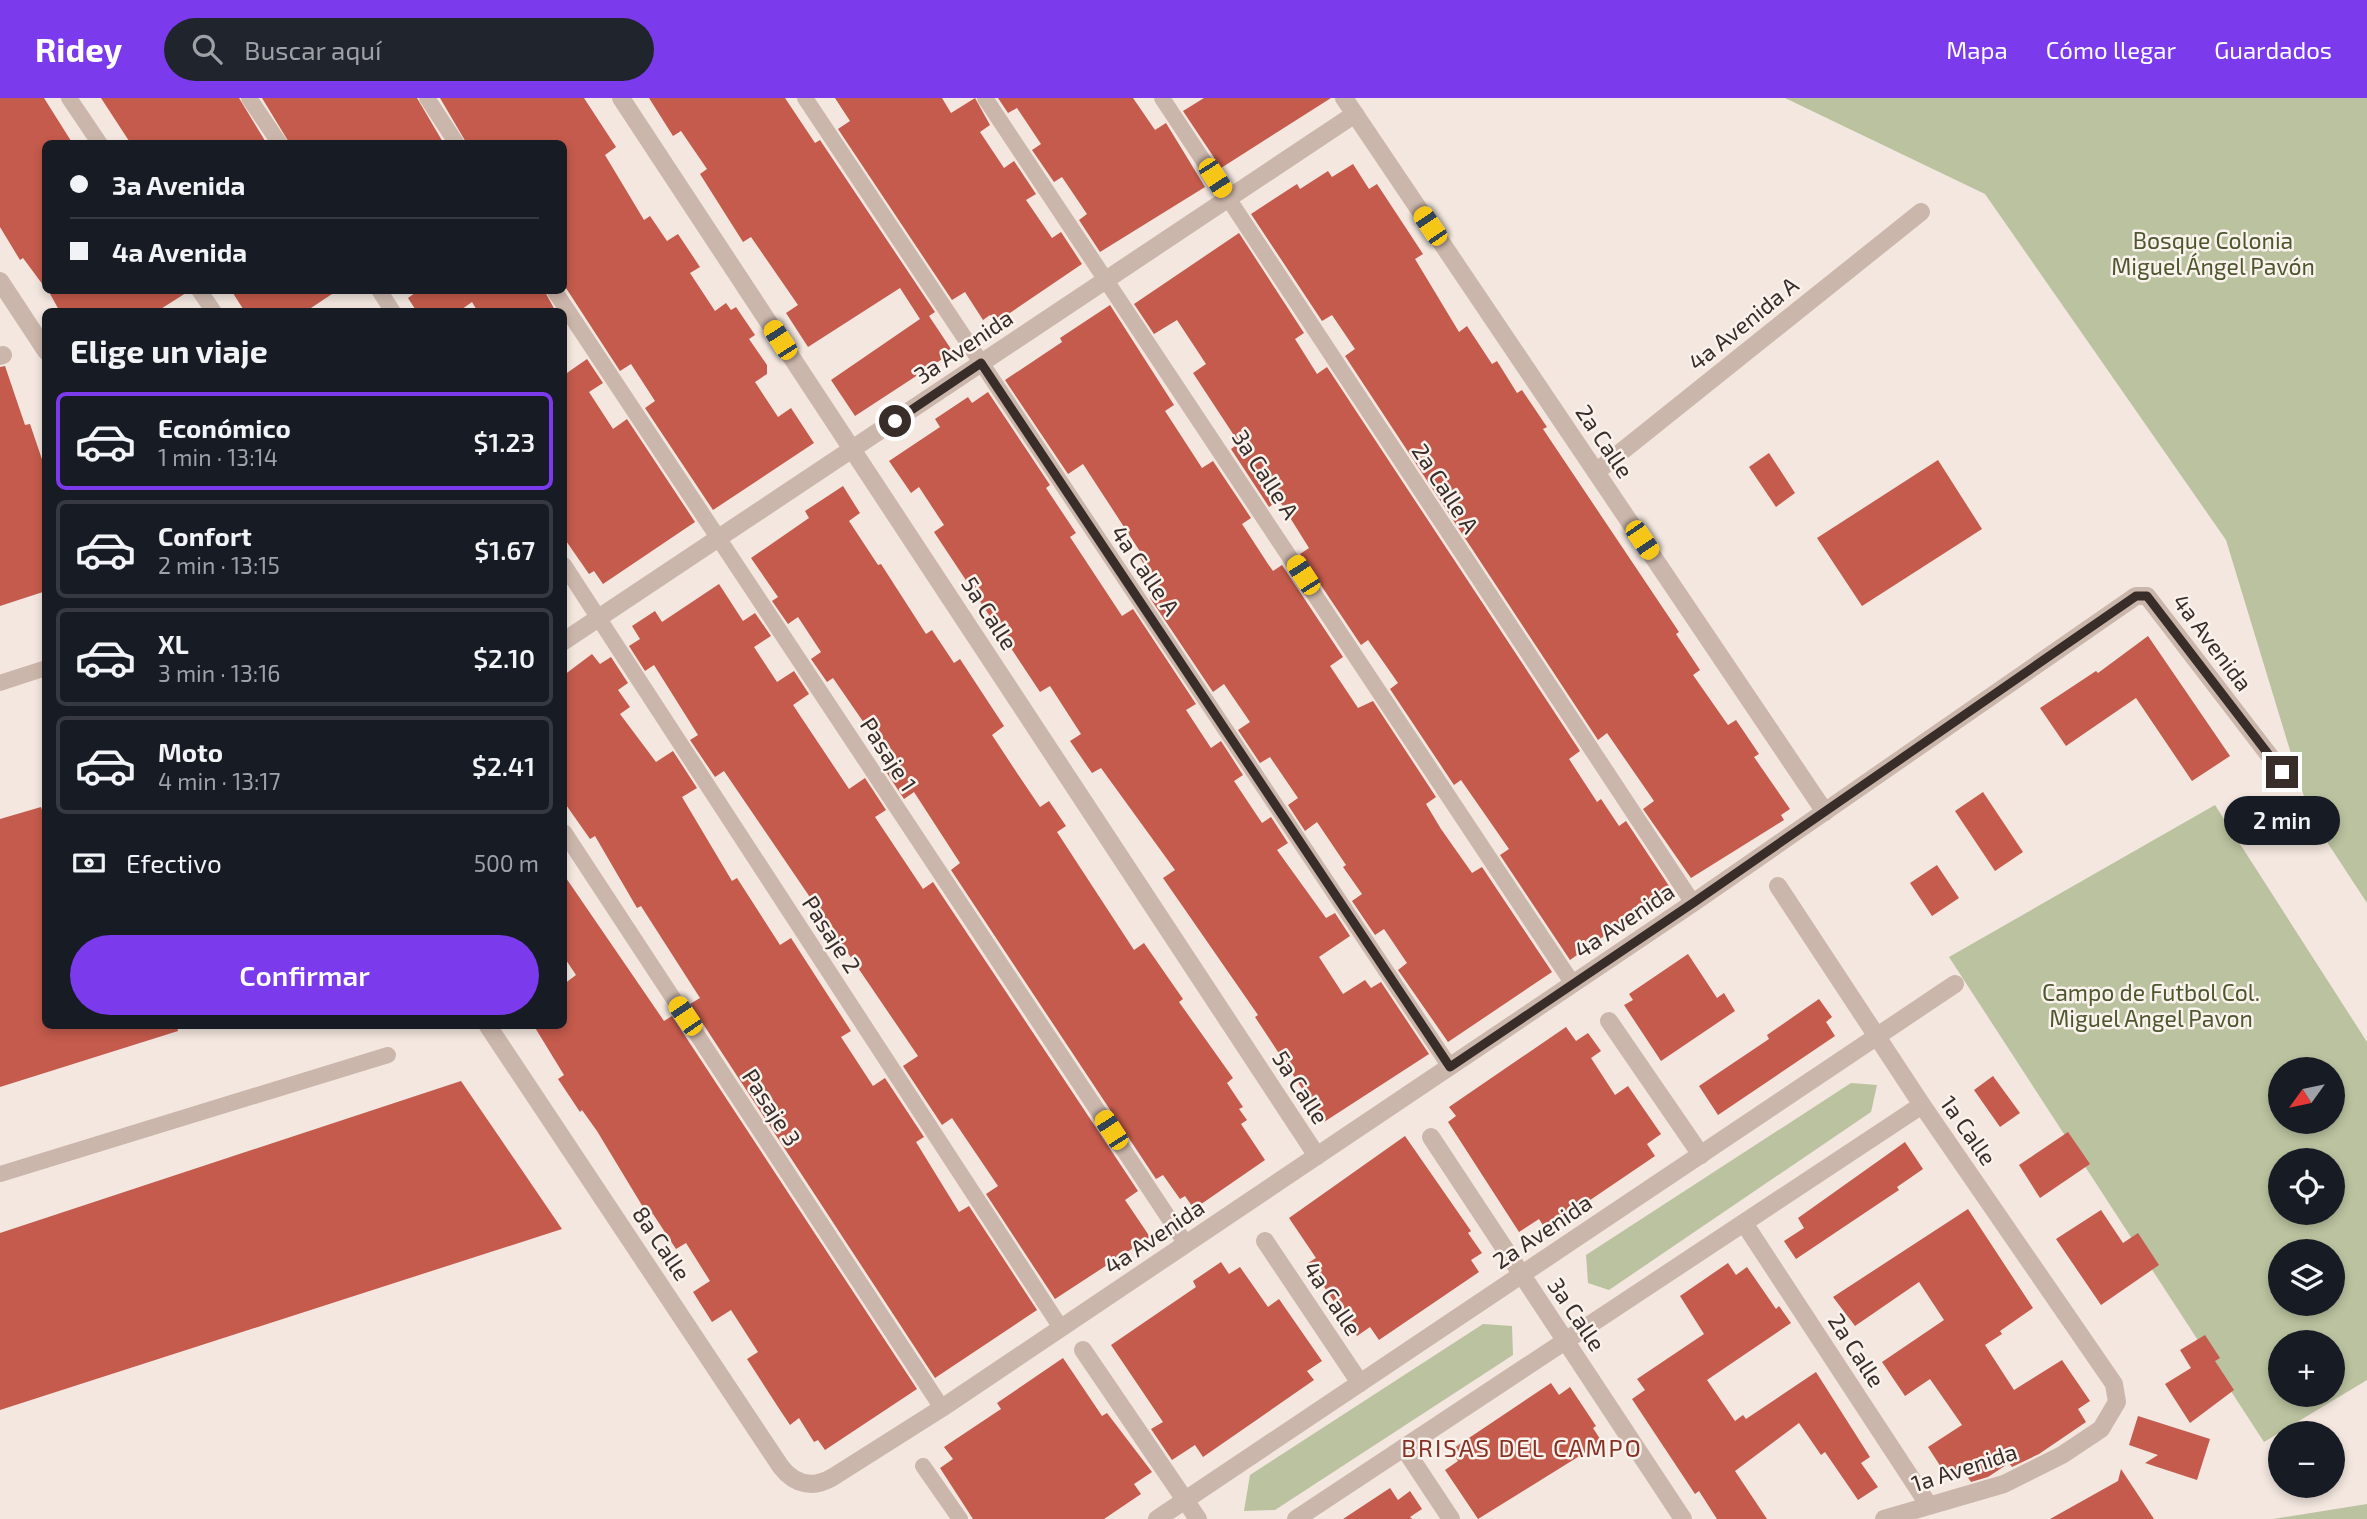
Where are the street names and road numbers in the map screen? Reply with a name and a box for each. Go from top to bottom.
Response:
street label: 4a Avenida A [1682,270,1804,376]
street label: 3a Avenida [908,303,1018,389]
street label: 2a Calle [1570,399,1640,483]
street label: 3a Calle A [1227,424,1306,525]
street label: 2a Calle A [1407,438,1486,539]
street label: 4a Calle A [1106,520,1187,621]
street label: 5a Calle [956,571,1024,655]
street label: 4a Avenida [2167,588,2259,696]
street label: Pasaje 1 [855,712,923,796]
street label: 4a Avenida [1569,876,1679,964]
street label: Pasaje 2 [797,890,867,978]
street label: 5a Calle [1267,1045,1335,1129]
street label: Pasaje 3 [737,1063,807,1151]
street label: 1a Calle [1935,1090,2003,1170]
street label: 2a Avenida [1487,1188,1597,1274]
street label: 4a Avenida [1099,1192,1209,1280]
street label: 8a Calle [627,1201,697,1285]
street label: 4a Calle [1298,1255,1368,1341]
street label: 3a Calle [1542,1272,1612,1356]
street label: 2a Calle [1823,1308,1891,1392]
street label: 1a Avenida [1908,1437,2020,1497]

